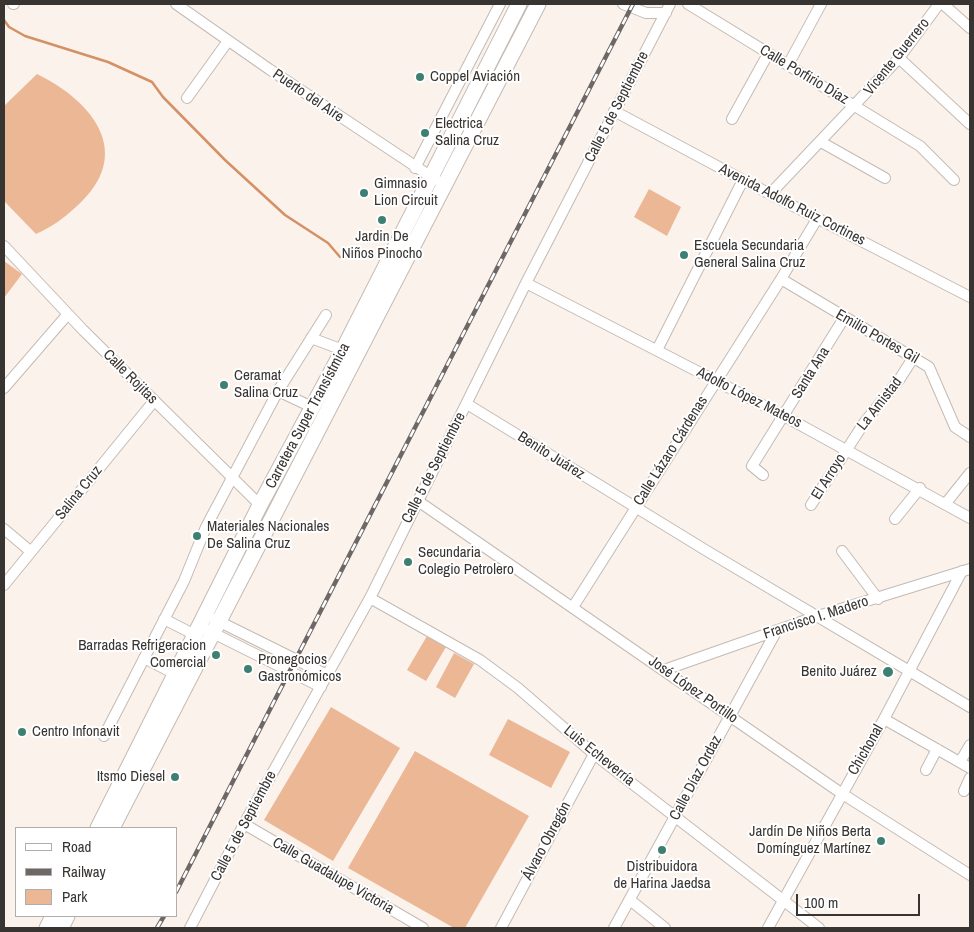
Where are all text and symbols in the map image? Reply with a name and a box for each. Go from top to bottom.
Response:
street label: Vicente Guerrero [860,15,934,99]
street label: Calle Porfirio Díaz [756,41,852,109]
street label: Calle 5 de Septiembre [581,48,653,166]
street label: Puerto del Aire [269,66,347,126]
place label: Coppel Aviación [430,68,520,86]
marker: Coppel Aviación [414,71,426,83]
place label: Electrica Salina Cruz [435,115,499,150]
marker: Electrica Salina Cruz [419,127,431,139]
street label: Avenida Adolfo Ruiz Cortines [716,160,868,250]
place label: Gimnasio Lion Circuit [374,175,438,210]
marker: Gimnasio Lion Circuit [358,187,370,199]
marker: Jardin De Niños Pinocho [376,214,388,226]
place label: Jardin De Niños Pinocho [342,228,422,263]
place label: Escuela Secundaria General Salina Cruz [694,237,805,272]
marker: Escuela Secundaria General Salina Cruz [678,249,690,261]
street label: Emilio Portes Gil [832,306,922,368]
street label: Carretera Super Transístmica [262,340,354,492]
street label: Santa Ana [788,344,834,402]
street label: Calle Rojitas [99,346,161,408]
street label: Adolfo López Mateos [693,364,805,432]
place label: Ceramat Salina Cruz [234,367,298,402]
street label: La Amistad [854,374,906,434]
marker: Ceramat Salina Cruz [218,379,230,391]
street label: Calle Lázaro Cárdenas [630,393,712,509]
street label: Calle 5 de Septiembre [398,409,470,527]
street label: Benito Juárez [514,428,588,484]
street label: El Arroyo [808,451,850,503]
street label: Salina Cruz [52,462,106,524]
place label: Materiales Nacionales De Salina Cruz [207,518,329,553]
marker: Materiales Nacionales De Salina Cruz [191,530,203,542]
place label: Secundaria Colegio Petrolero [418,544,514,579]
marker: Secundaria Colegio Petrolero [402,556,414,568]
street label: Francisco I. Madero [761,593,871,643]
place label: Barradas Refrigeracion Comercial [78,637,206,672]
marker: Barradas Refrigeracion Comercial [210,649,222,661]
place label: Pronegocios Gastronómicos [258,651,341,686]
street label: José López Portillo [645,653,741,727]
marker: Pronegocios Gastronómicos [242,663,254,675]
place label: Benito Juárez [801,663,877,681]
marker: Benito Juárez [881,665,895,679]
street label: Luis Echeverría [560,722,638,790]
street label: Chichonal [844,722,888,778]
place label: Centro Infonavit [32,723,120,741]
marker: Centro Infonavit [16,726,28,738]
street label: Calle Díaz Ordaz [666,732,726,824]
place label: Itsmo Diesel [97,768,165,786]
street label: Calle 5 de Septiembre [207,768,281,884]
marker: Itsmo Diesel [169,771,181,783]
street label: Álvaro Obregón [519,799,575,883]
place label: Jardín De Niños Berta Domínguez Martínez [749,823,871,858]
legend [15,827,178,917]
street label: Calle Guadalupe Victoria [269,834,397,918]
marker: Jardín De Niños Berta Domínguez Martínez [875,835,887,847]
text: Road [62,836,91,857]
marker: Distribuidora de Harina Jaedsa [656,844,668,856]
place label: Distribuidora de Harina Jaedsa [613,858,711,893]
text: Railway [62,861,106,882]
scale bar [799,884,923,916]
text: Park [62,886,87,907]
text: 100 m [804,892,838,913]

